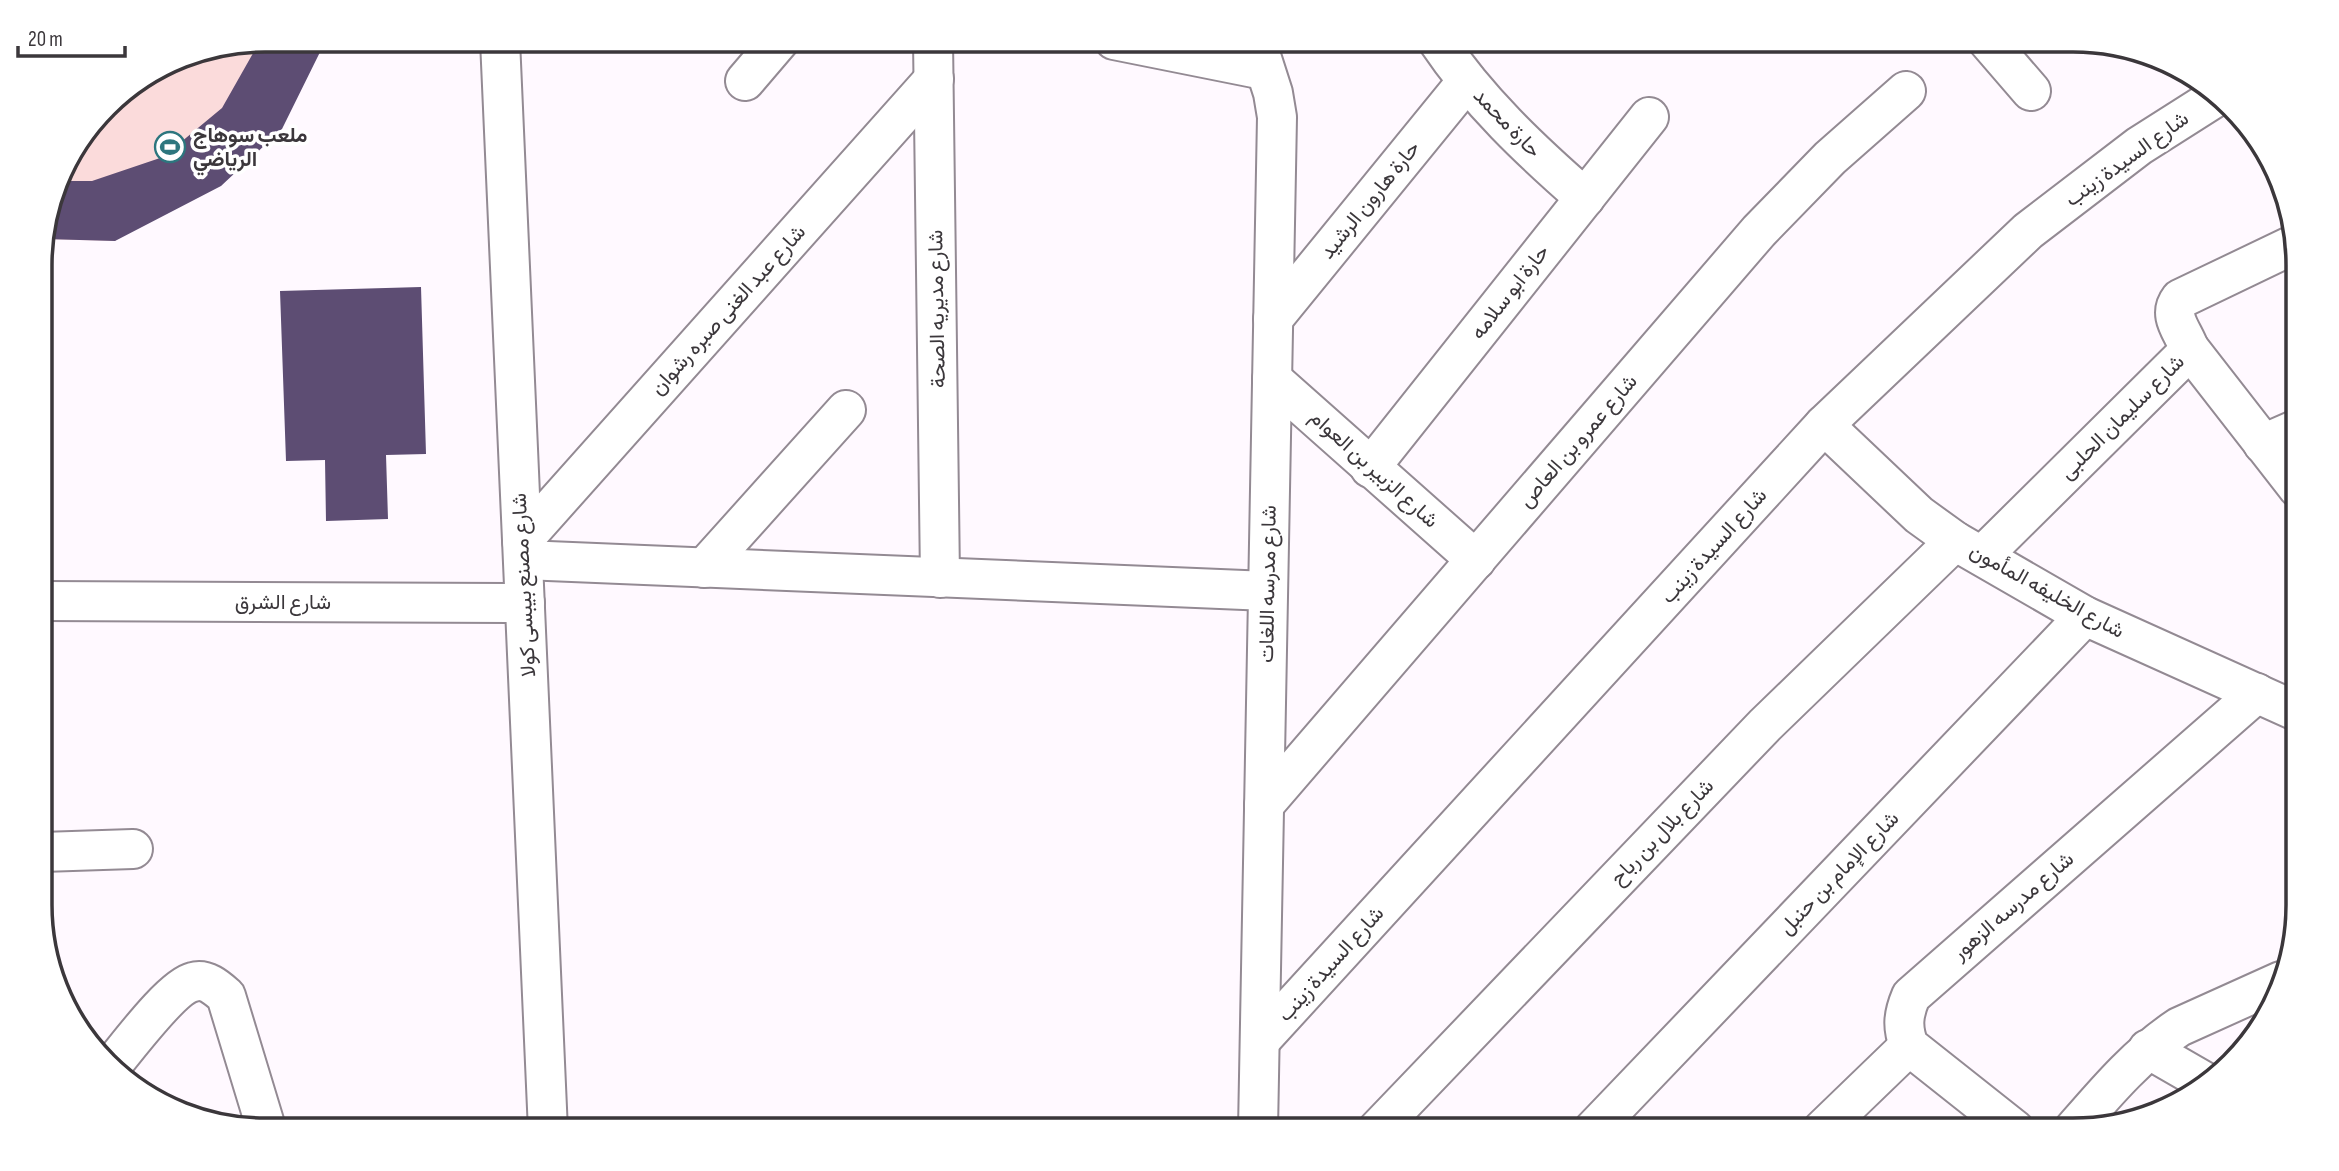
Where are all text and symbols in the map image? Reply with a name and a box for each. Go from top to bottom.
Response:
scale bar [18,14,124,58]
text: 20 m [28,27,63,52]
street label: حارة محمد [1468,83,1546,163]
street label: شارع السيدة زينب [2060,106,2194,213]
place label: ملعب سوهاج الرياضي [193,123,307,176]
sports icon: ملعب سوهاج الرياضي [153,130,187,164]
street label: حارة هارون الرشيد [1315,136,1425,264]
street label: شارع عبد الغنى صبره رشوان [645,220,812,401]
street label: شارع مديريه الصحة [923,230,952,388]
street label: حارة ابو سلامه [1465,240,1555,344]
street label: شارع سليمان الحلبى [2054,349,2190,485]
street label: شارع عمرو بن العاص [1513,369,1643,513]
street label: شارع الزبير بن العوام [1304,405,1443,534]
street label: شارع السيدة زينب [1656,483,1773,609]
street label: شارع مصنع بيبسى كولا [507,492,542,678]
street label: شارع مدرسه اللغات [1254,505,1283,663]
street label: شارع الخليفه المأمون [1965,538,2129,645]
street label: شارع الشرق [235,590,331,616]
street label: شارع بلال بن رباح [1605,774,1720,891]
street label: شارع الإمام بن حنبل [1774,806,1905,941]
street label: شارع مدرسه الزهور [1946,846,2080,967]
street label: شارع السيدة زينب [1273,901,1390,1027]

